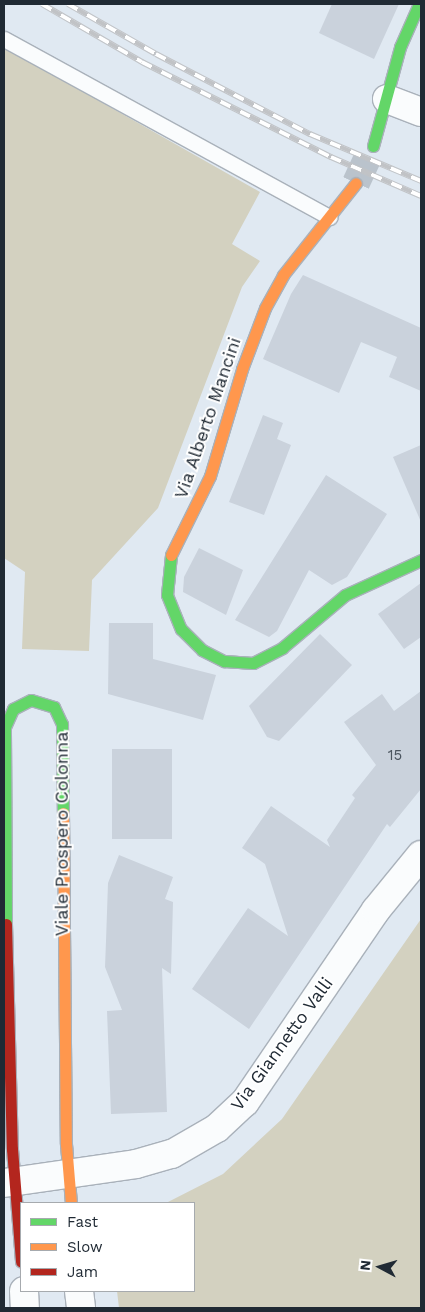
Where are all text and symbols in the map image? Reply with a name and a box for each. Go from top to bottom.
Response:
street label: Via Alberto Mancini [170,334,246,502]
street label: Viale Prospero Colonna [51,732,73,936]
house number: 15 [388,747,402,765]
street label: Via Giannetto Valli [226,973,338,1115]
legend [20,1202,195,1292]
text: Fast [67,1213,98,1231]
text: Slow [67,1238,103,1256]
north arrow [355,1242,405,1292]
text: N [357,1259,374,1271]
text: Jam [67,1263,98,1281]

